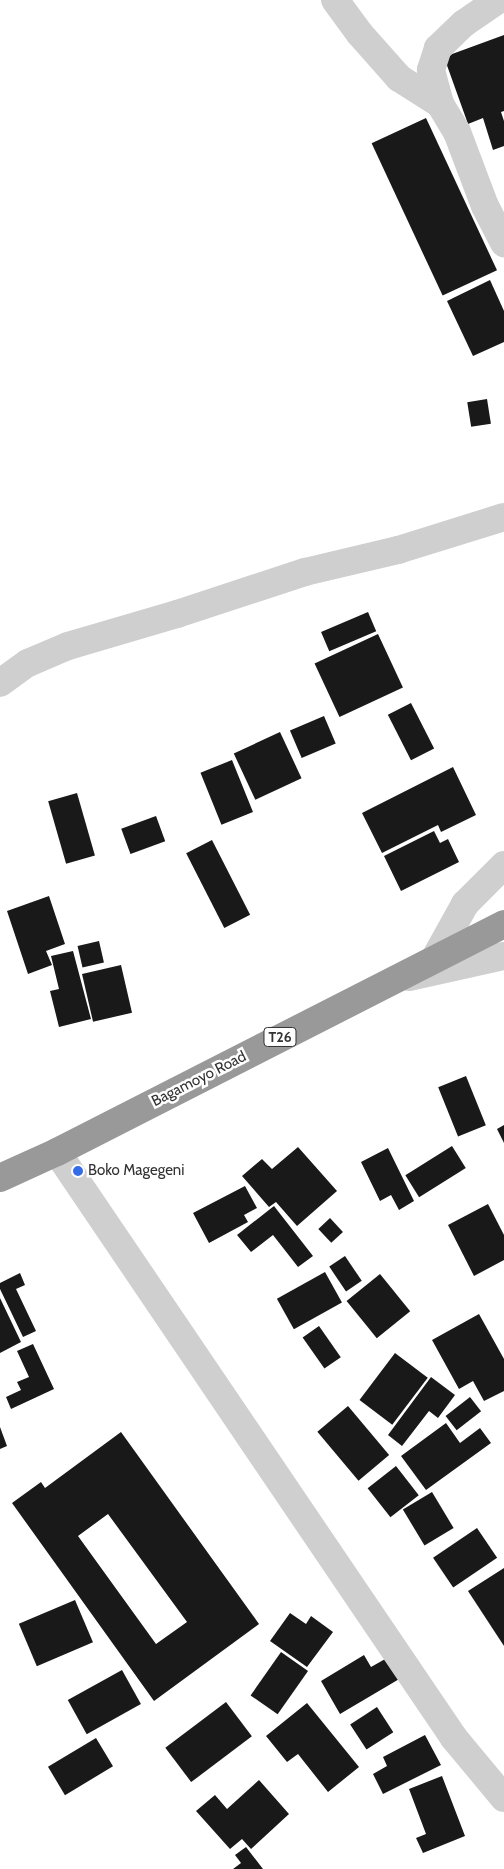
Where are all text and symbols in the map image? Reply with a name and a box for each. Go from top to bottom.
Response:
road number: T26 [262,1026,298,1048]
street label: Bagamoyo Road [149,1047,249,1111]
place label: Boko Magegeni [88,1162,184,1180]
marker: Boko Magegeni [72,1165,84,1177]

